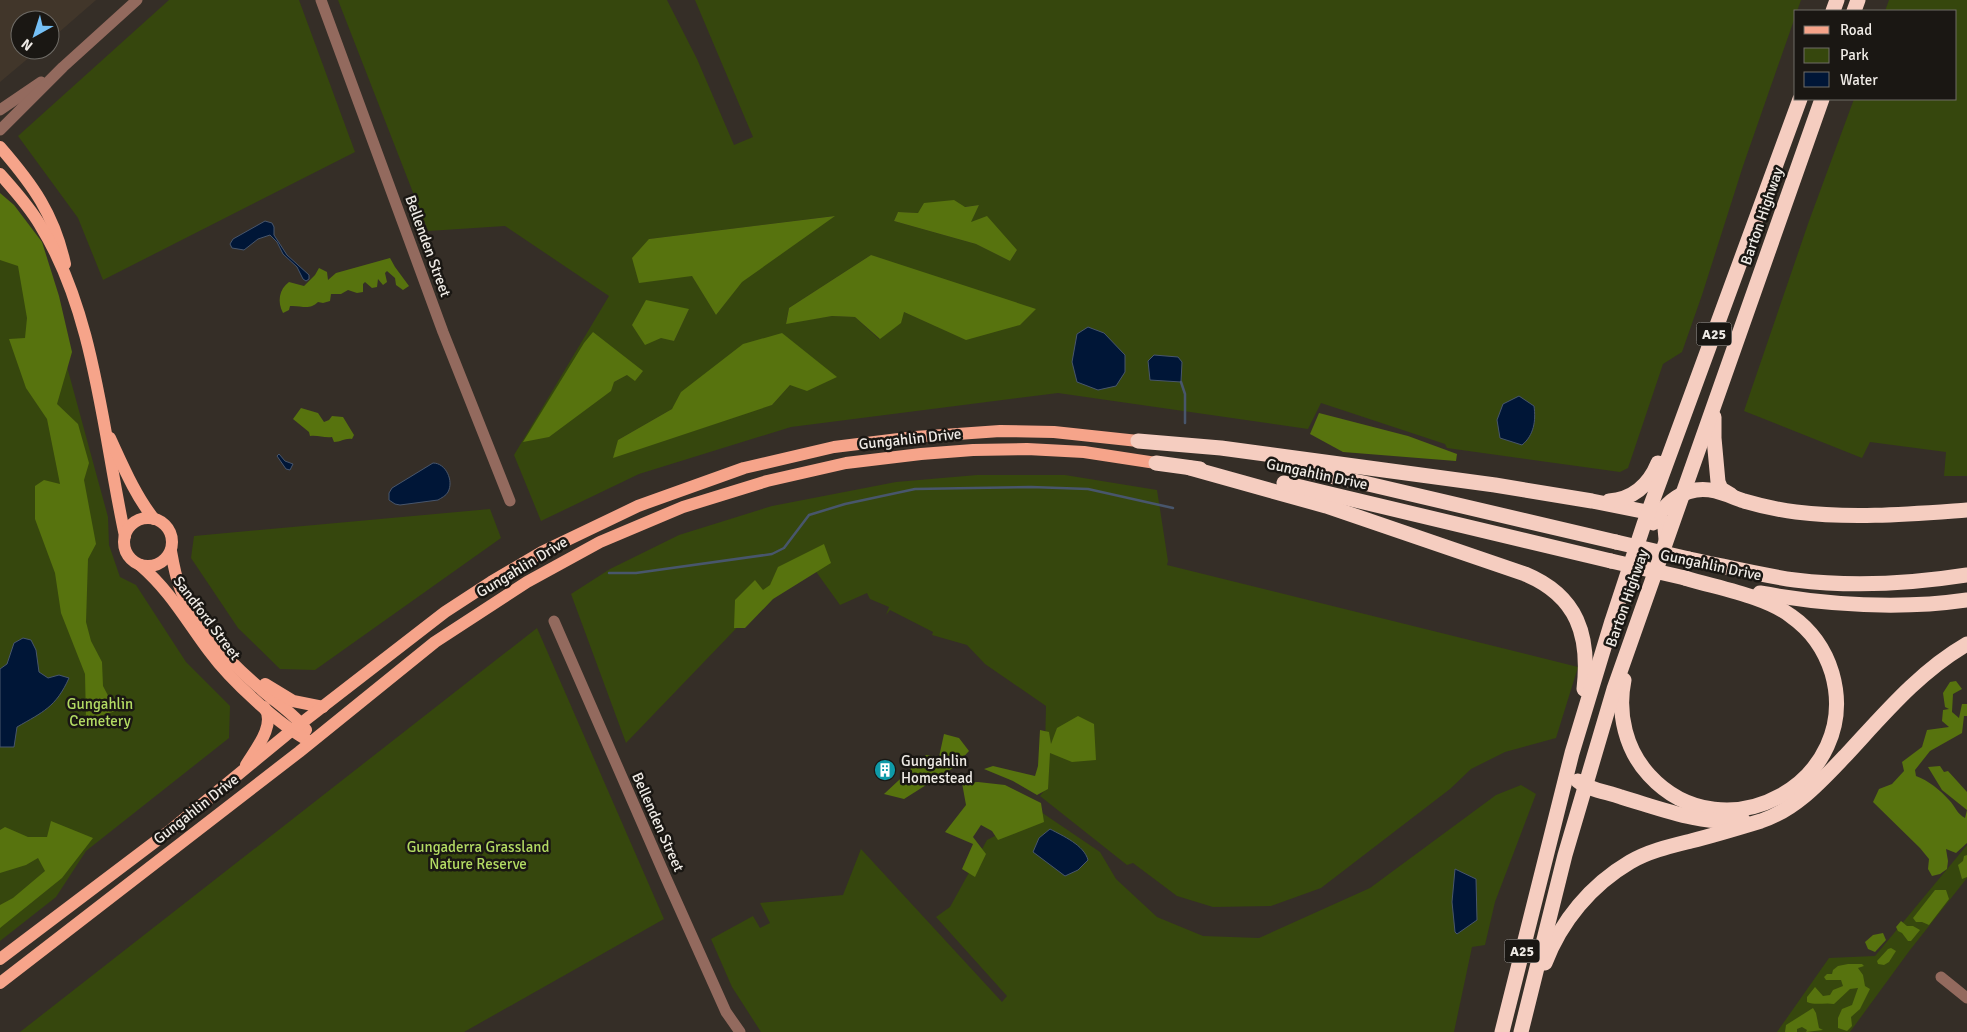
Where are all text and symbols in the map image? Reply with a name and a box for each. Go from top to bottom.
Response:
north arrow [10,10,60,60]
legend [1794,10,1957,100]
text: Road [1840,21,1872,39]
text: N [18,35,36,54]
text: Park [1840,46,1869,64]
text: Water [1840,71,1878,89]
street label: Barton Highway [1737,165,1787,267]
street label: Bellenden Street [401,193,455,299]
road number: A25 [1696,322,1732,346]
street label: Gungahlin Drive [858,425,962,453]
street label: Gungahlin Drive [1265,454,1369,494]
street label: Gungahlin Drive [473,533,571,601]
street label: Gungahlin Drive [1659,545,1763,585]
street label: Barton Highway [1602,547,1652,649]
street label: Sandford Street [170,572,244,664]
park label: Gungahlin Cemetery [67,695,133,730]
place label: Gungahlin Homestead [901,752,973,787]
building icon: Gungahlin Homestead [873,758,897,782]
street label: Gungahlin Drive [150,770,242,848]
street label: Bellenden Street [628,770,688,874]
park label: Gungaderra Grassland Nature Reserve [407,838,549,873]
road number: A25 [1504,939,1540,962]

